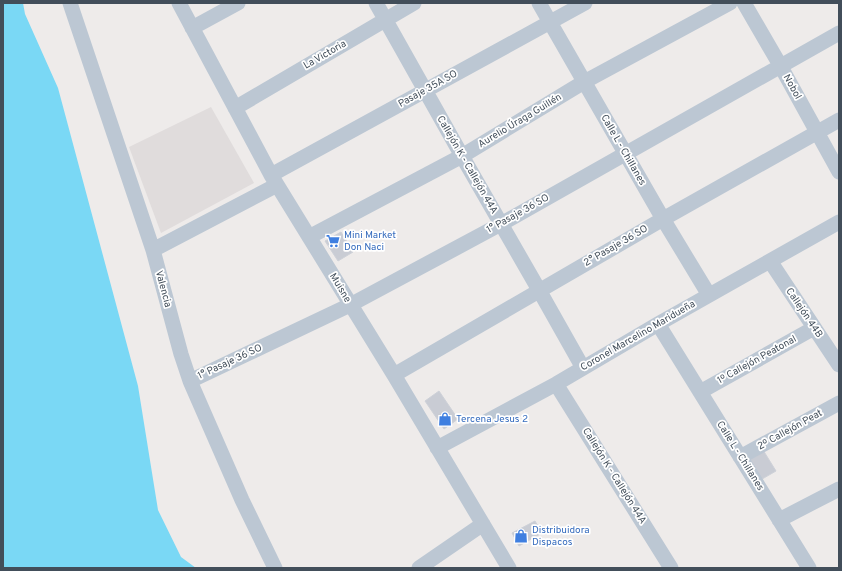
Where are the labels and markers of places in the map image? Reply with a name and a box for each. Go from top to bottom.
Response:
place label: Mini Market Don Naci [344,229,396,254]
supermarket icon: Mini Market Don Naci [325,233,341,249]
shop icon: Tercena Jesus 2 [437,411,453,427]
place label: Tercena Jesus 2 [456,413,528,426]
place label: Distribuidora Dispacos [532,524,590,549]
shop icon: Distribuidora Dispacos [513,528,529,544]

